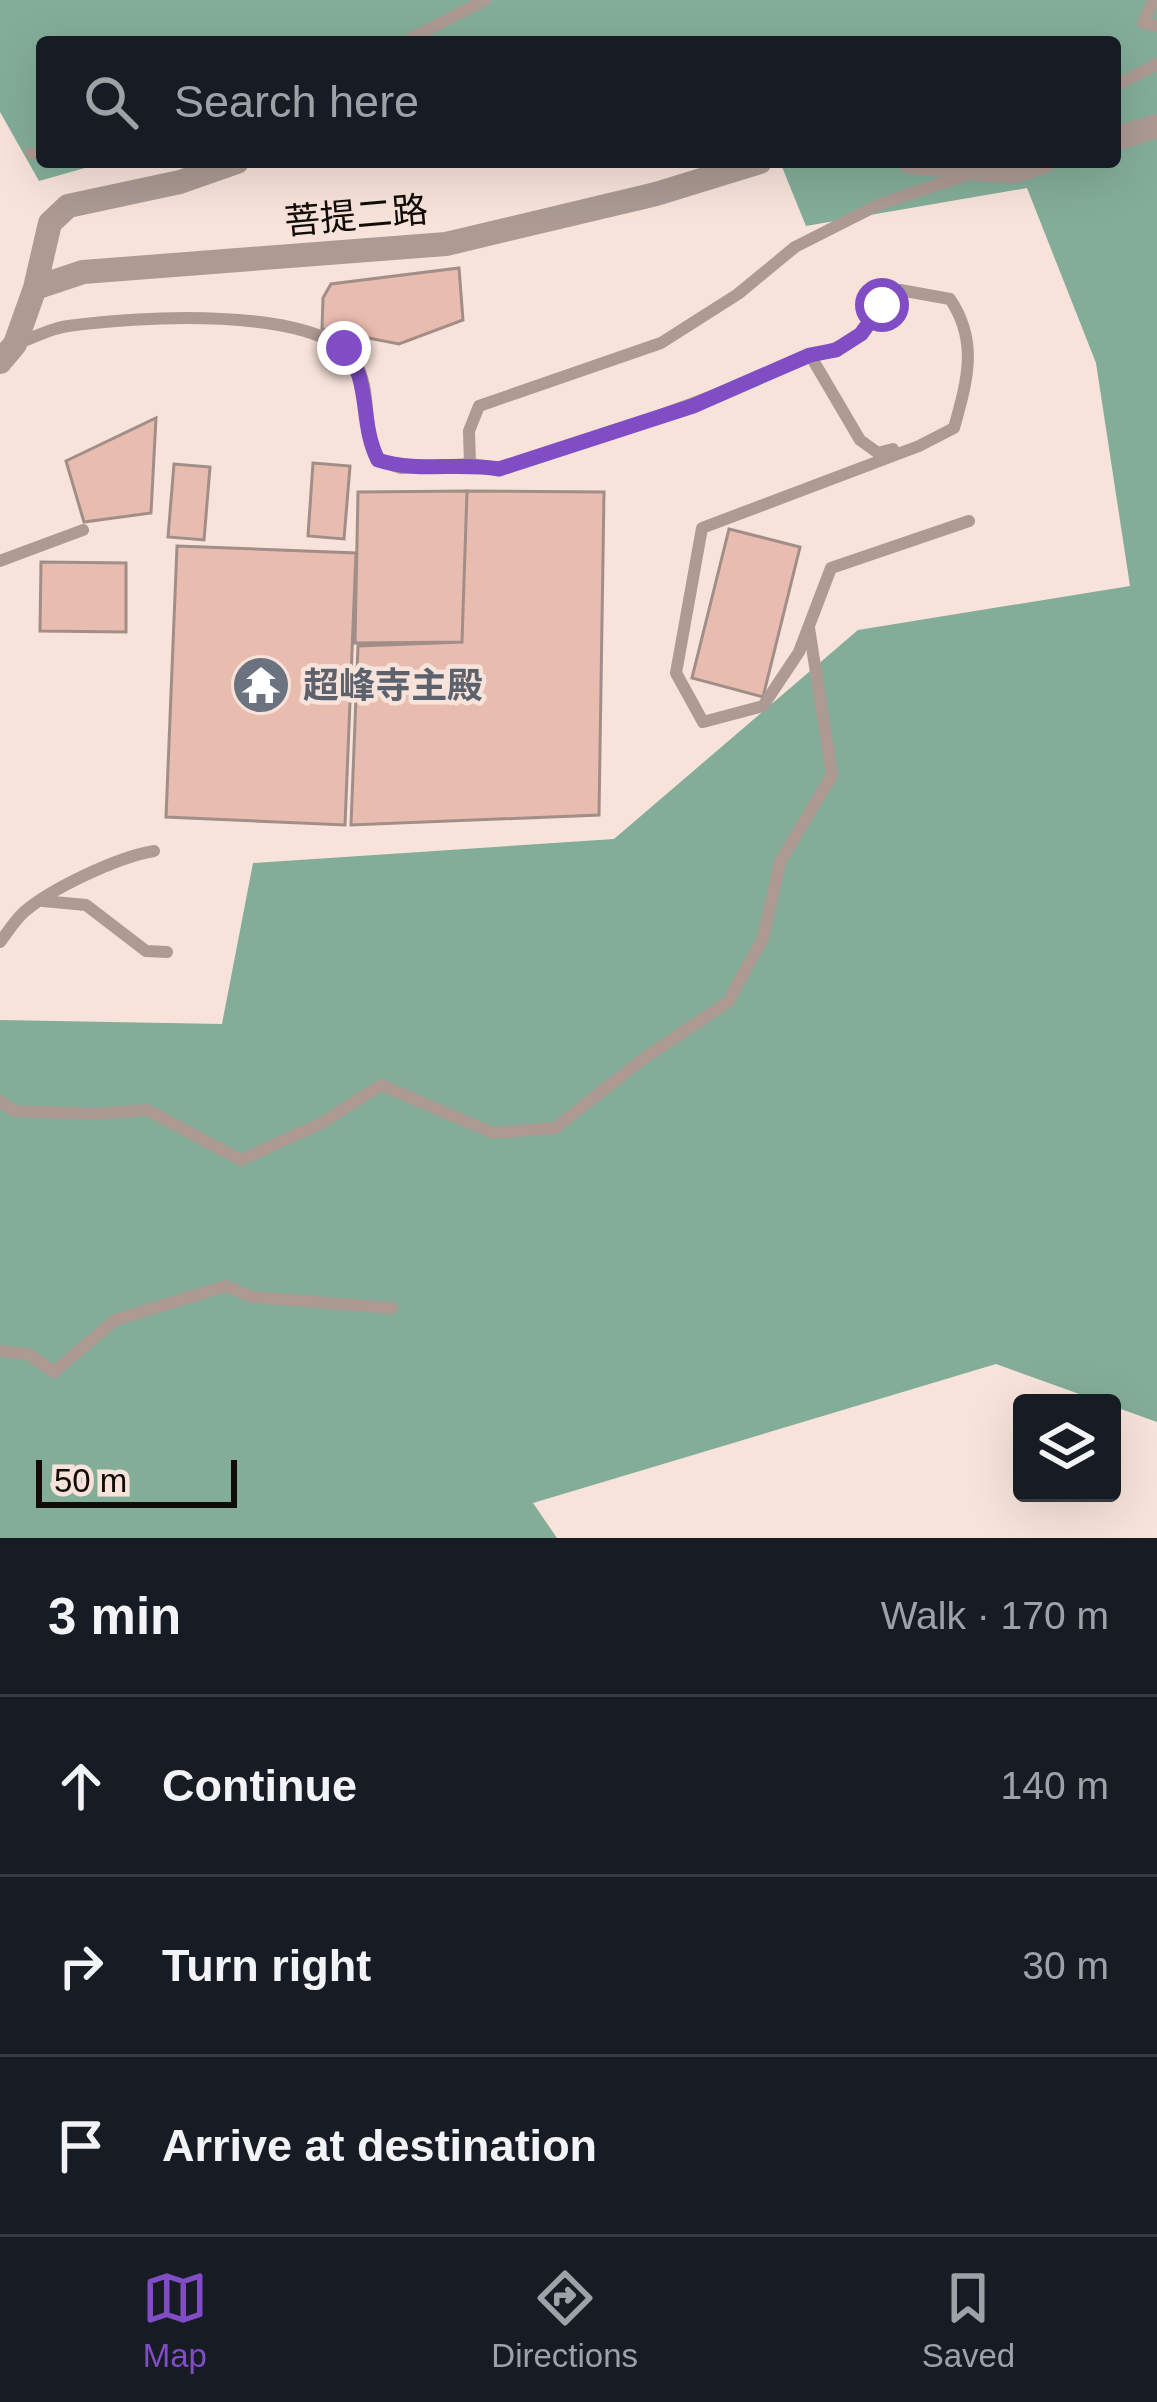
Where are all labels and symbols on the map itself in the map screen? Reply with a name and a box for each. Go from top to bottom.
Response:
street label: 菩提二路 [283,189,430,242]
route start [855,278,909,332]
route end [317,321,371,375]
temple icon: 超峰寺主殿 [230,654,292,716]
place label: 超峰寺主殿 [303,665,483,706]
scale bar [36,1454,237,1507]

